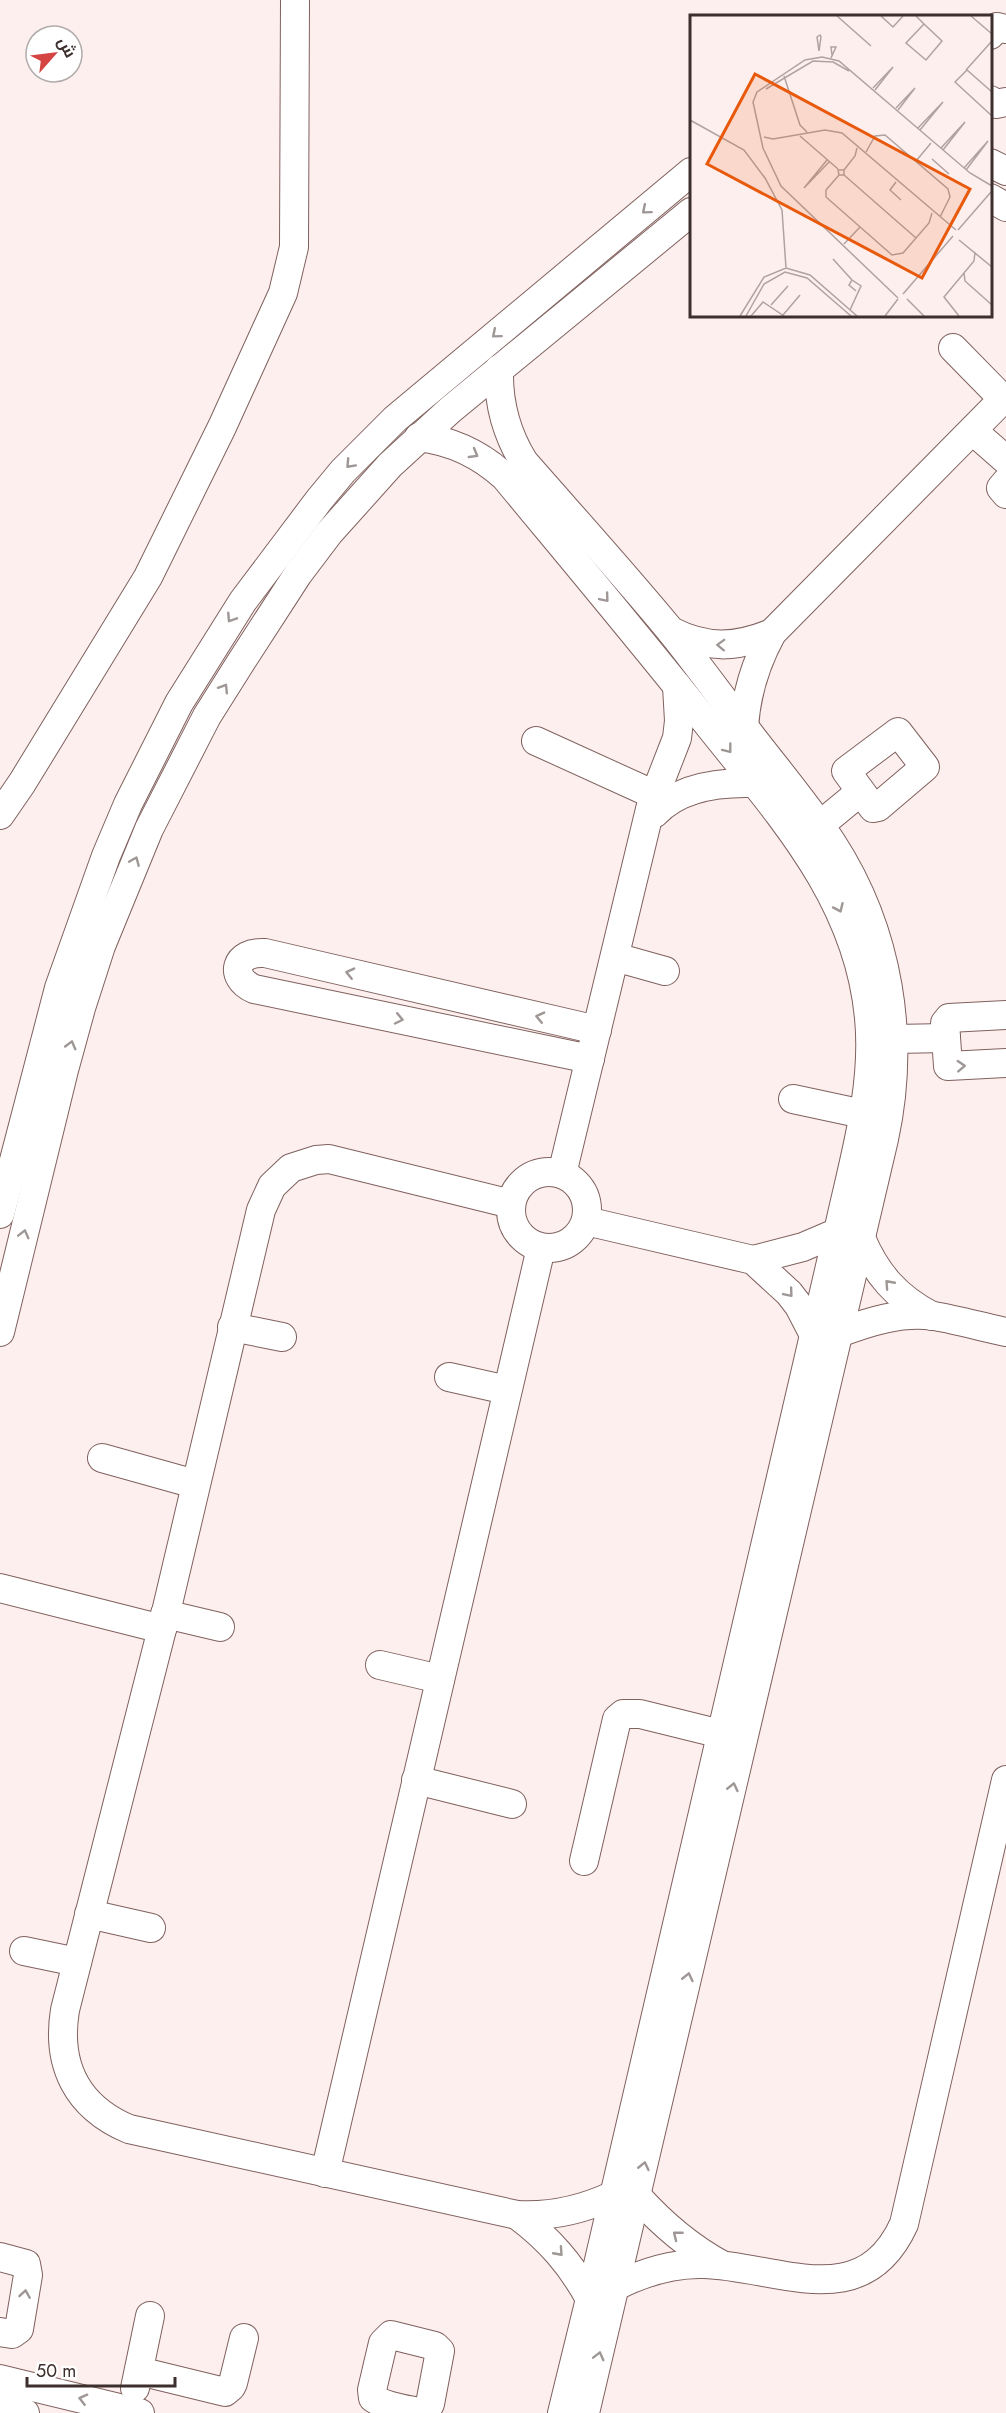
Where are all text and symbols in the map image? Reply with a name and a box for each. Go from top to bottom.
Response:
inset map [690,15,991,316]
north arrow [24,24,84,84]
text: ش [52,33,82,62]
one-way arrow [642,202,653,213]
one-way arrow [492,327,503,338]
one-way arrow [468,447,479,458]
one-way arrow [347,457,358,468]
one-way arrow [597,591,608,602]
one-way arrow [227,612,239,622]
one-way arrow [716,639,725,651]
one-way arrow [217,684,229,694]
one-way arrow [720,743,731,754]
one-way arrow [128,856,140,867]
one-way arrow [832,902,844,913]
one-way arrow [345,967,355,980]
one-way arrow [535,1011,545,1024]
one-way arrow [394,1012,404,1025]
one-way arrow [63,1040,76,1050]
one-way arrow [957,1059,966,1072]
one-way arrow [17,1229,30,1239]
one-way arrow [885,1280,896,1291]
one-way arrow [782,1286,793,1297]
one-way arrow [725,1782,738,1792]
one-way arrow [681,1972,694,1982]
one-way arrow [637,2162,650,2172]
one-way arrow [673,2232,684,2243]
one-way arrow [552,2245,563,2256]
one-way arrow [19,2289,31,2298]
scale bar [27,2350,176,2388]
one-way arrow [591,2351,604,2361]
text: 50 m [36,2358,76,2384]
one-way arrow [78,2394,88,2407]

